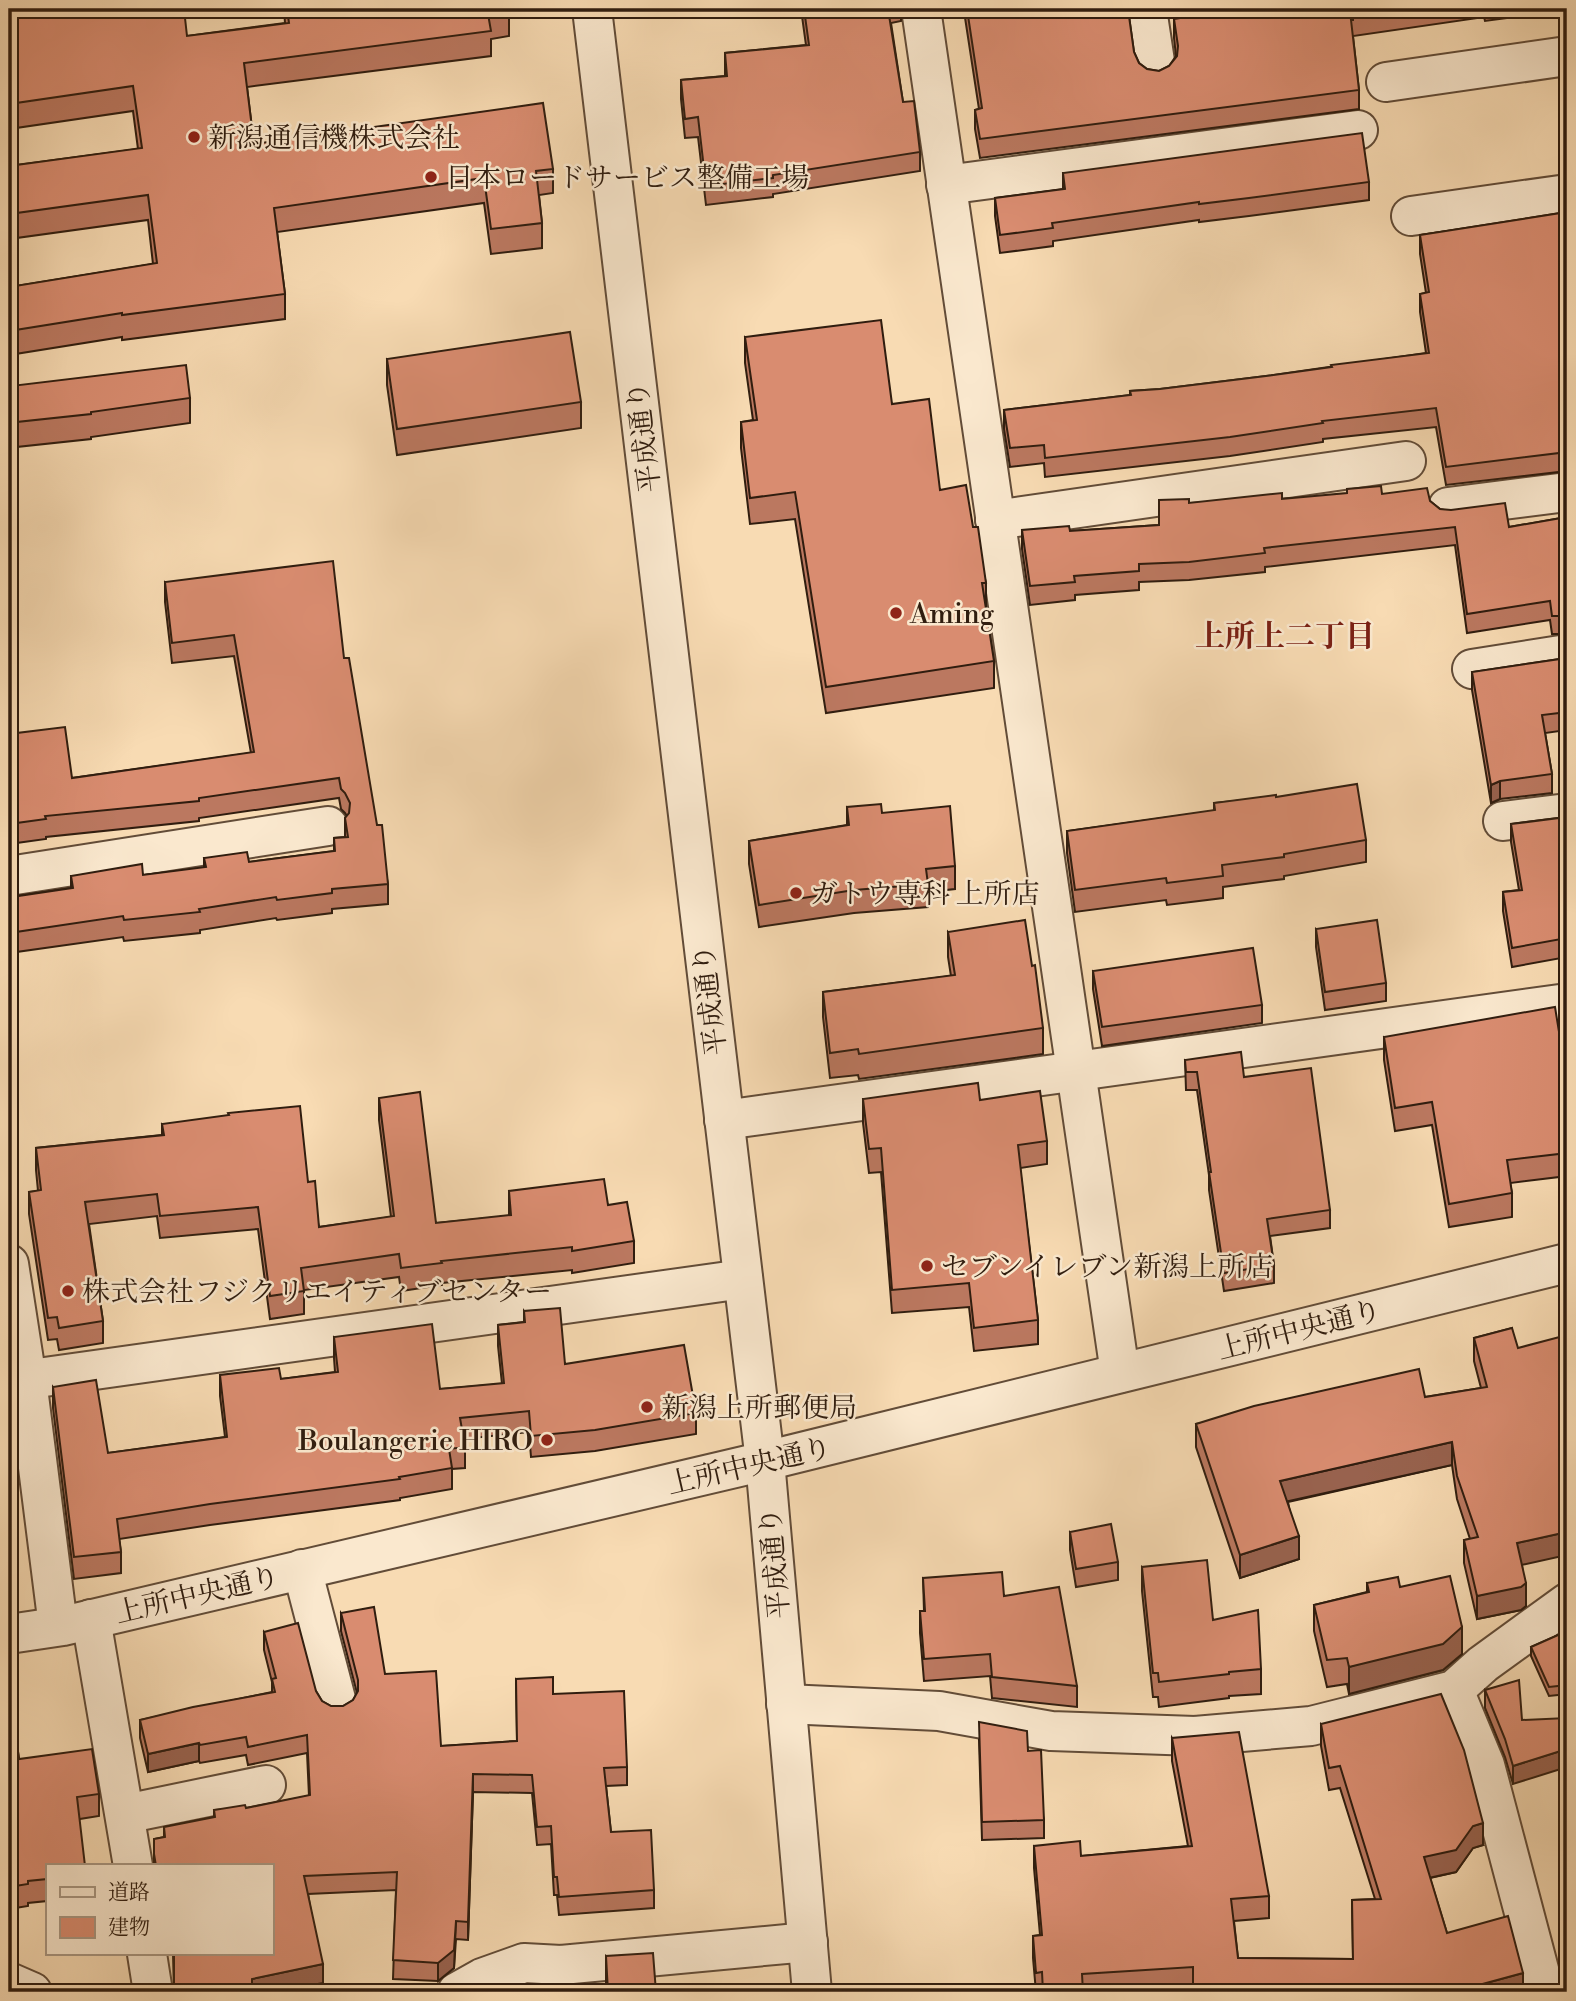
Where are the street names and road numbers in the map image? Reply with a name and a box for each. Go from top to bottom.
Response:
street label: 平成通り [620,379,669,495]
street label: 平成通り [686,942,735,1058]
street label: 上所中央通り [1214,1293,1385,1368]
street label: 上所中央通り [664,1431,835,1502]
street label: 平成通り [753,1506,798,1620]
street label: 上所中央通り [112,1560,283,1631]

